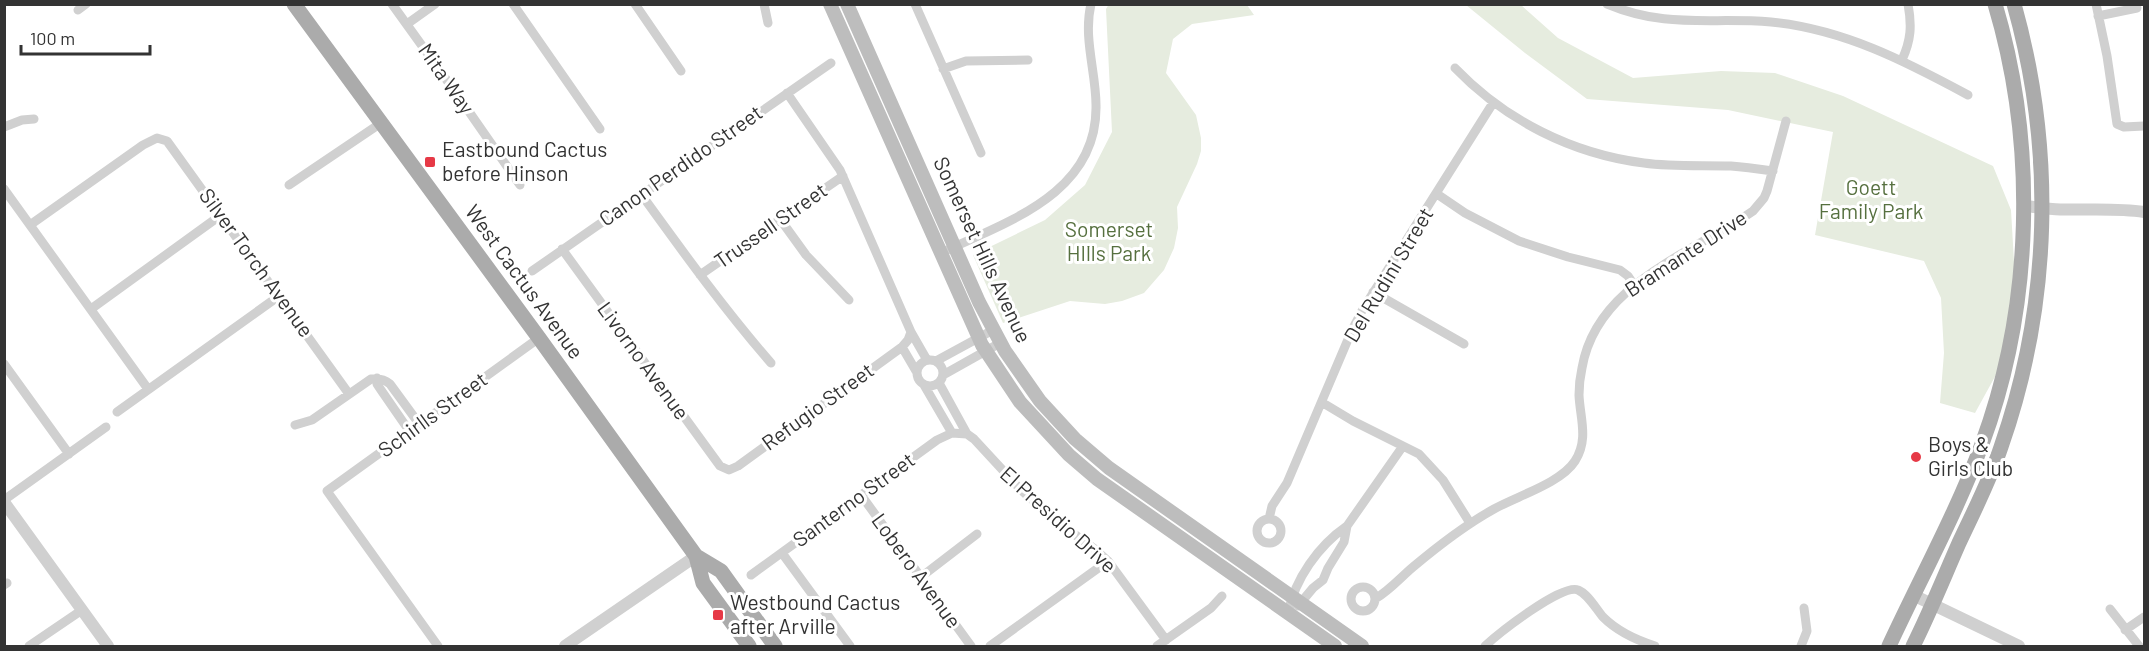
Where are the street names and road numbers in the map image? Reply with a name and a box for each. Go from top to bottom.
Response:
street label: Mita Way [414,38,481,119]
street label: Canon Perdido Street [594,99,767,231]
street label: Somerset Hills Avenue [929,152,1037,346]
street label: Trussell Street [709,177,831,273]
street label: Silver Torch Avenue [195,183,320,341]
street label: West Cactus Avenue [461,199,590,363]
street label: Del Rudini Street [1338,202,1438,346]
street label: Bramante Drive [1619,204,1751,301]
street label: Livorno Avenue [593,296,695,424]
street label: Refugio Street [756,357,878,455]
street label: Schirlls Street [373,366,492,462]
street label: Santerno Street [787,446,919,551]
street label: El Presidio Drive [996,460,1122,577]
street label: Lobero Avenue [867,508,967,632]

